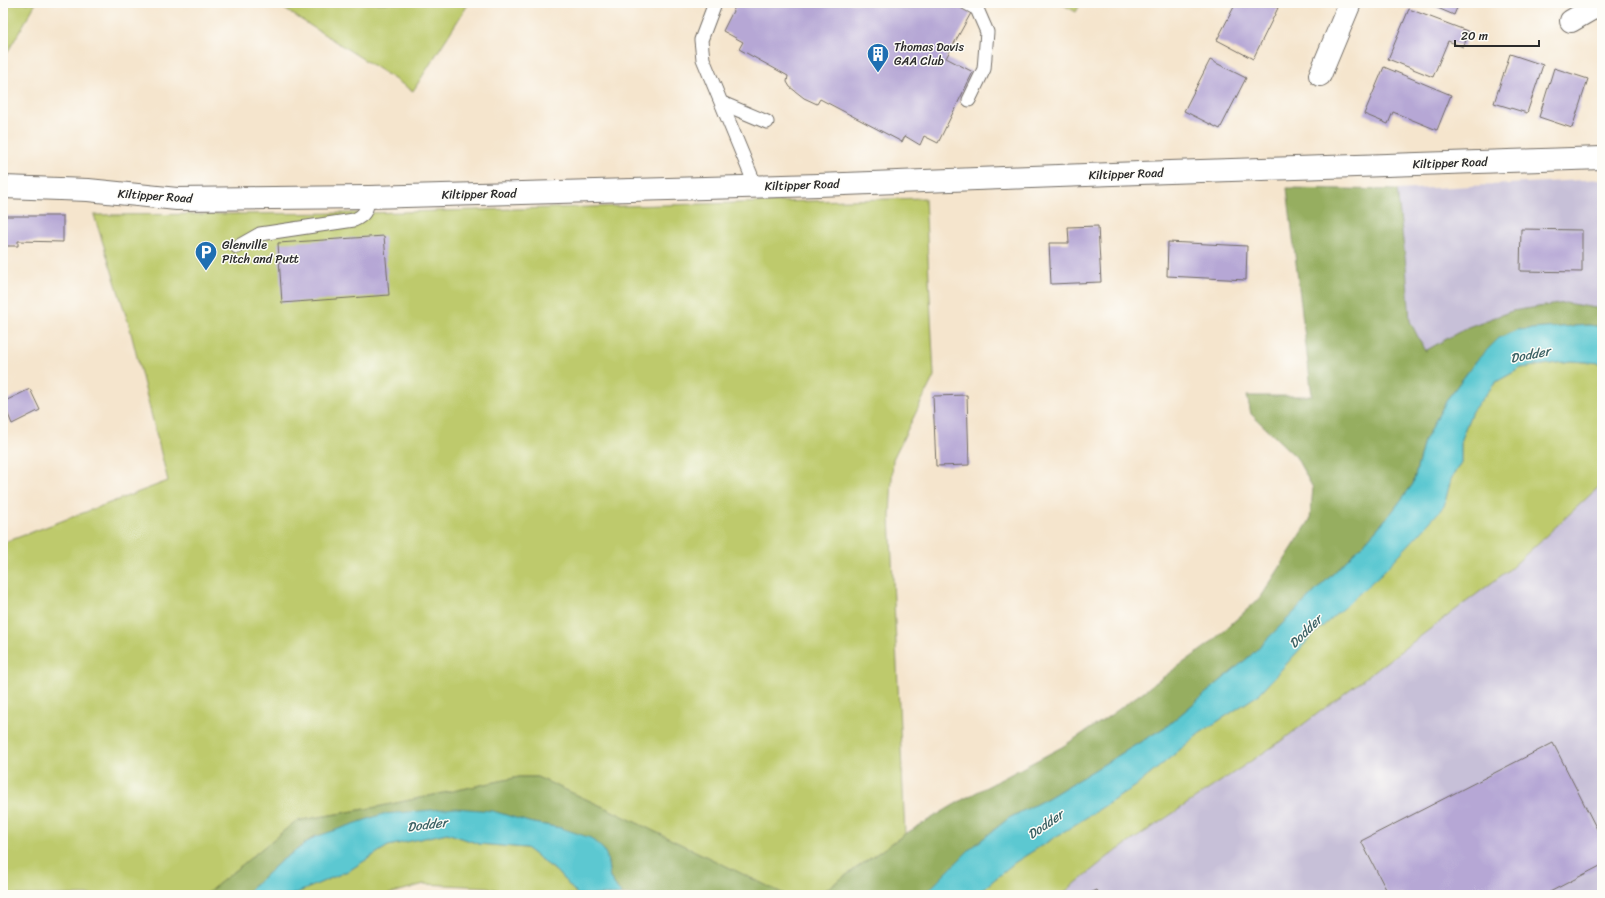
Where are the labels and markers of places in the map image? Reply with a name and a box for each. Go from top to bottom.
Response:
place label: Thomas Davis GAA Club [894,36,964,72]
building icon: Thomas Davis GAA Club [865,41,891,74]
place label: Glenville Pitch and Putt [222,234,299,270]
parking icon: Glenville Pitch and Putt [193,239,219,272]

